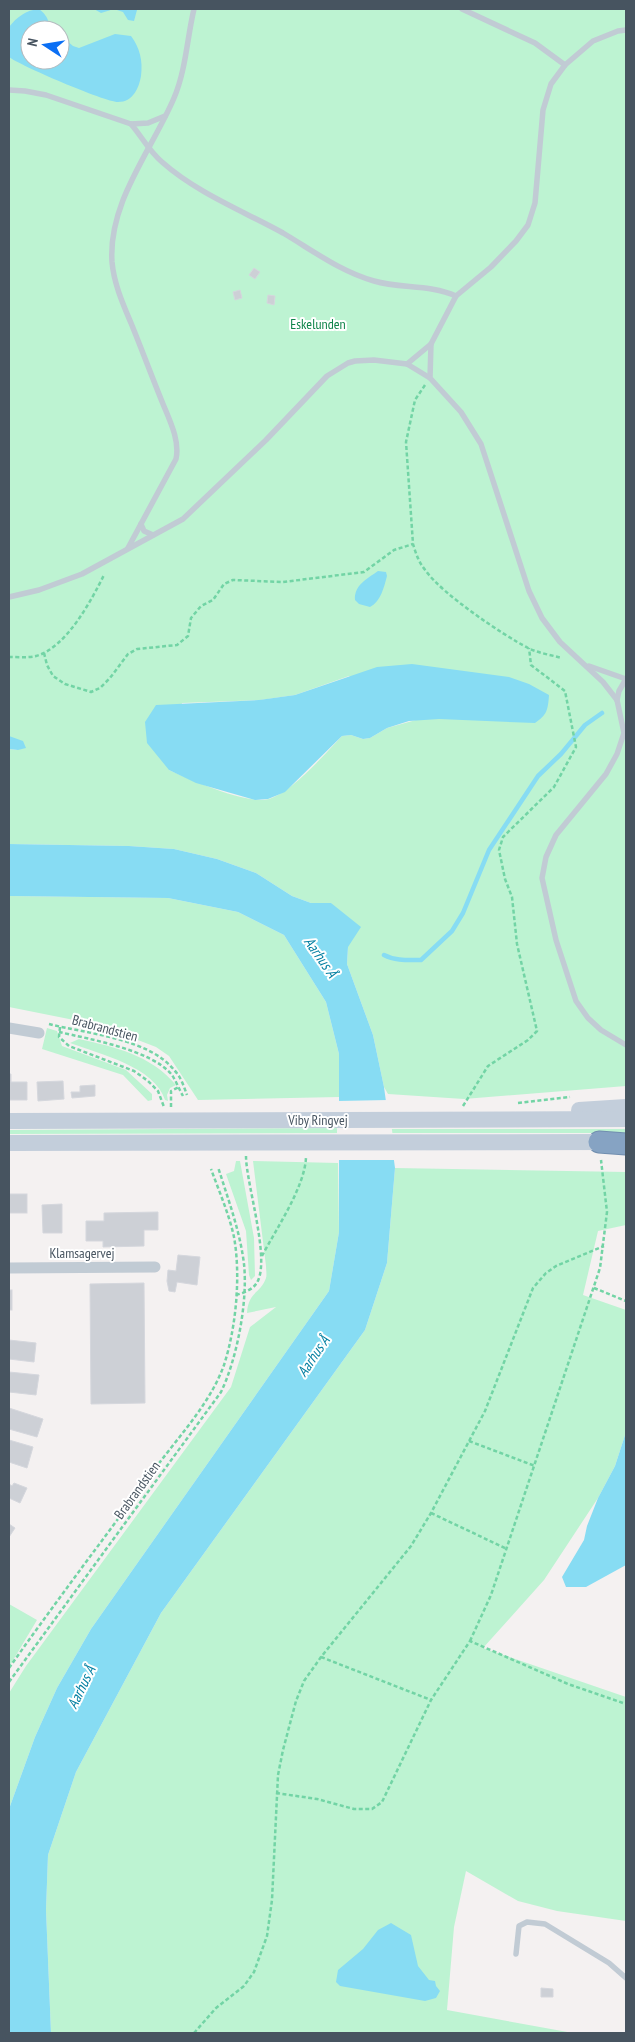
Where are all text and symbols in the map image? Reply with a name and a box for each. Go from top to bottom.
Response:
north arrow [20,20,70,70]
text: N [23,37,42,48]
park label: Eskelunden [290,315,346,333]
water label: Aarhus Å [300,933,342,982]
street label: Brabrandstien [70,1011,140,1045]
street label: Viby Ringvej [287,1111,348,1129]
street label: Klamsagervej [49,1244,115,1262]
water label: Aarhus Å [292,1331,334,1380]
street label: Brabrandstien [110,1457,164,1523]
water label: Aarhus Å [63,1662,100,1712]

